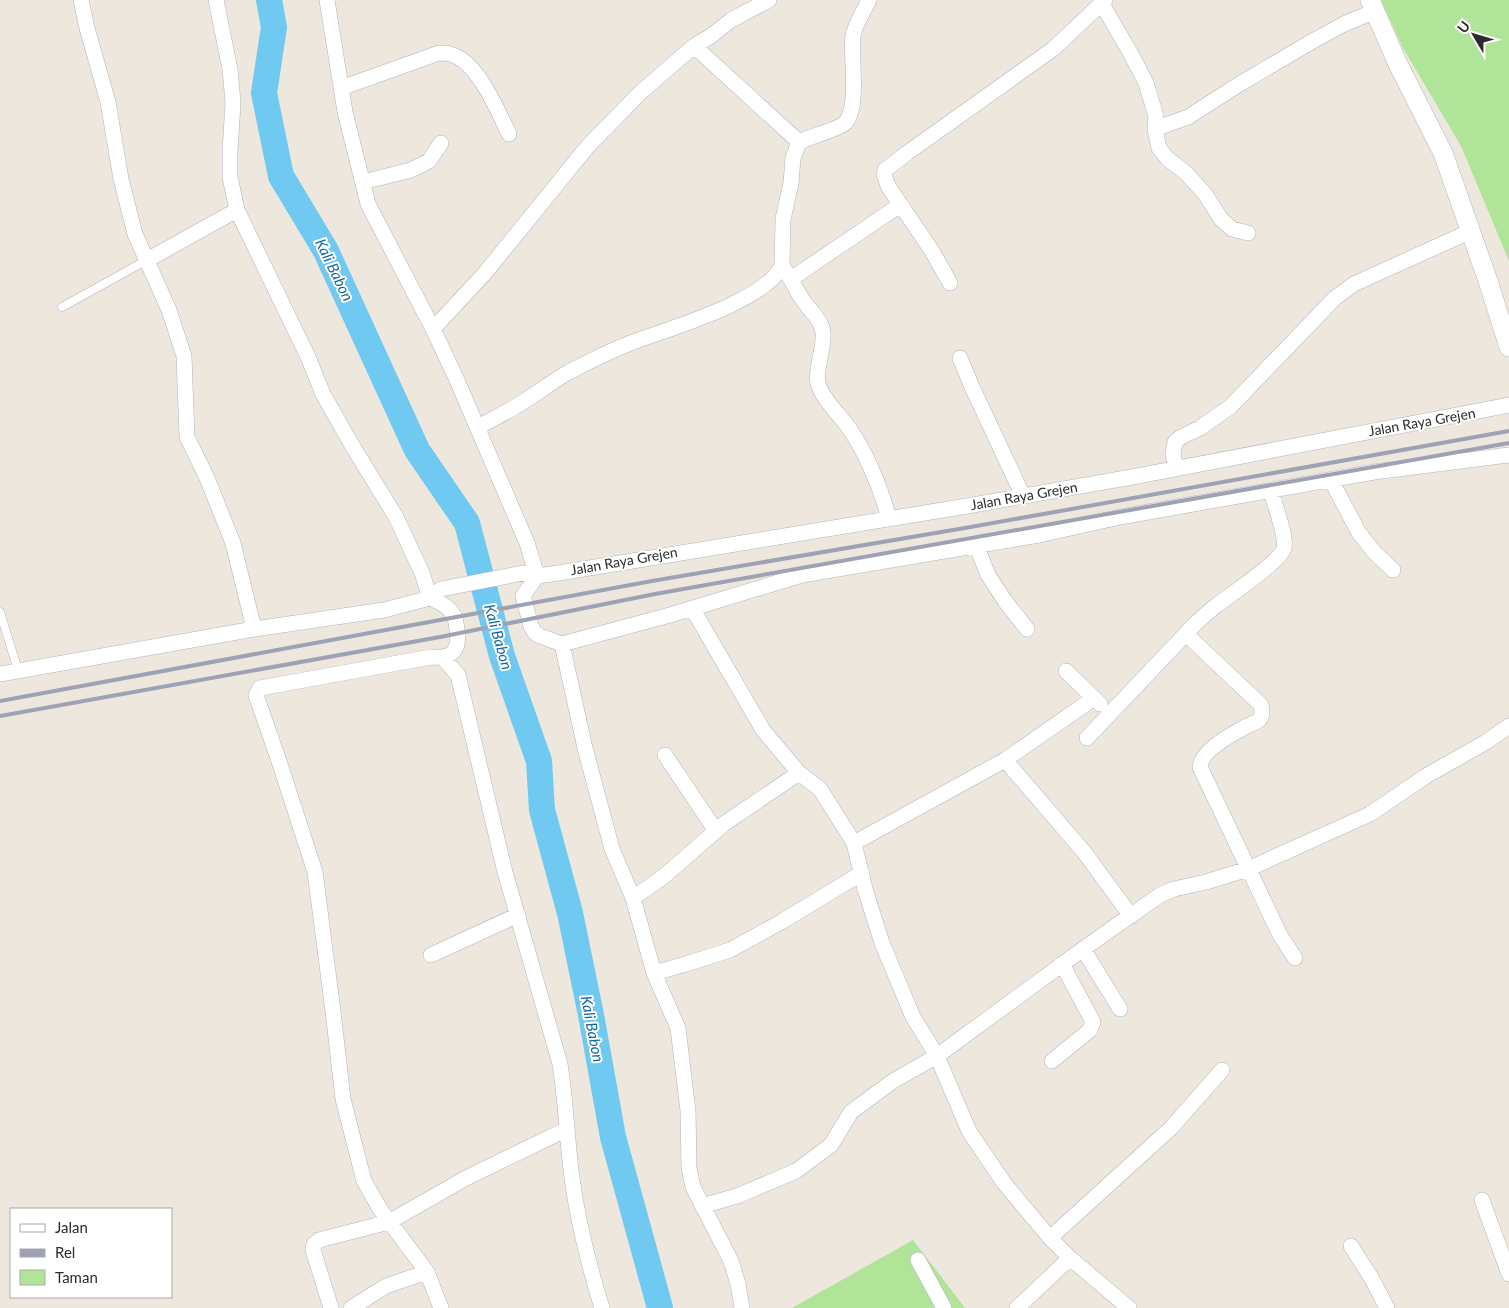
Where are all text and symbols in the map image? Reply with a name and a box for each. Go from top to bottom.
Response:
north arrow [1449,10,1499,60]
text: U [1453,17,1473,36]
water label: Kali Babon [312,235,358,304]
street label: Jalan Raya Grejen [1367,404,1477,439]
street label: Jalan Raya Grejen [969,478,1079,513]
street label: Jalan Raya Grejen [569,543,679,578]
water label: Kali Babon [481,602,517,672]
water label: Kali Babon [578,994,608,1064]
legend [10,1208,172,1298]
text: Jalan [55,1218,88,1236]
text: Rel [55,1243,75,1261]
text: Taman [55,1268,98,1286]

